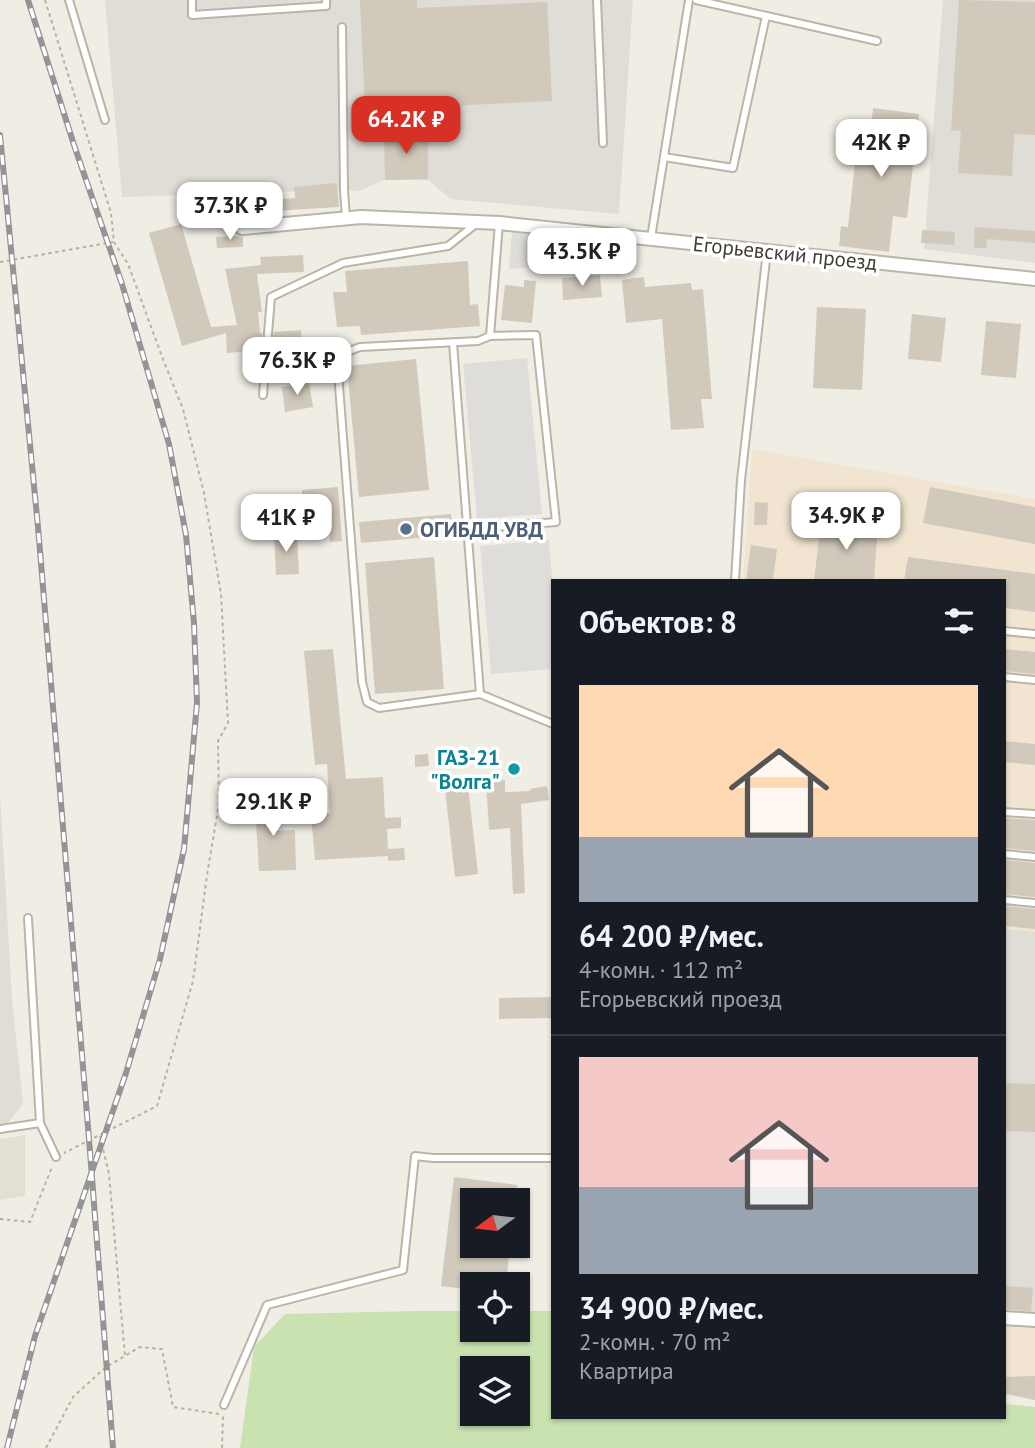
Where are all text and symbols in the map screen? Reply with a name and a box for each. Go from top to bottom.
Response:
pin: 64.2K ₽ [341,96,471,156]
text: 64.2K ₽ [367,104,445,133]
pin: 42K ₽ [832,120,930,179]
text: 42K ₽ [852,127,910,156]
pin: 37.3K ₽ [165,182,295,242]
text: 37.3K ₽ [193,190,267,219]
pin: 43.5K ₽ [517,229,647,288]
street label: Егорьевский проезд [692,230,878,276]
text: 43.5K ₽ [543,236,621,265]
pin: 76.3K ₽ [232,338,362,397]
text: 76.3K ₽ [258,345,336,374]
pin: 34.9K ₽ [781,492,911,552]
pin: 41K ₽ [237,494,335,554]
text: 34.9K ₽ [807,500,885,529]
text: 41K ₽ [257,502,315,531]
place label: ОГИБДД УВД [420,516,543,543]
marker: ОГИБДД УВД [398,521,414,537]
text: Объектов: 8 [579,602,737,641]
icon: filters [940,602,978,640]
icon: home [716,730,842,856]
place label: ГАЗ-21 "Волга" [430,744,500,795]
marker: ГАЗ-21 "Волга" [506,761,522,777]
pin: 29.1K ₽ [208,778,338,838]
text: 29.1K ₽ [234,786,312,815]
text: 64 200 ₽/мес. [579,916,764,955]
text: 4-комн. · 112 m² [579,955,743,984]
text: Егорьевский проезд [579,984,782,1013]
icon: home [716,1102,842,1228]
north arrow [460,1188,530,1258]
map controls [460,1188,530,1426]
button: locate [460,1272,530,1342]
text: 34 900 ₽/мес. [579,1288,764,1327]
text: 2-комн. · 70 m² [579,1327,731,1356]
button: layers [460,1356,530,1426]
text: Квартира [579,1356,674,1385]

